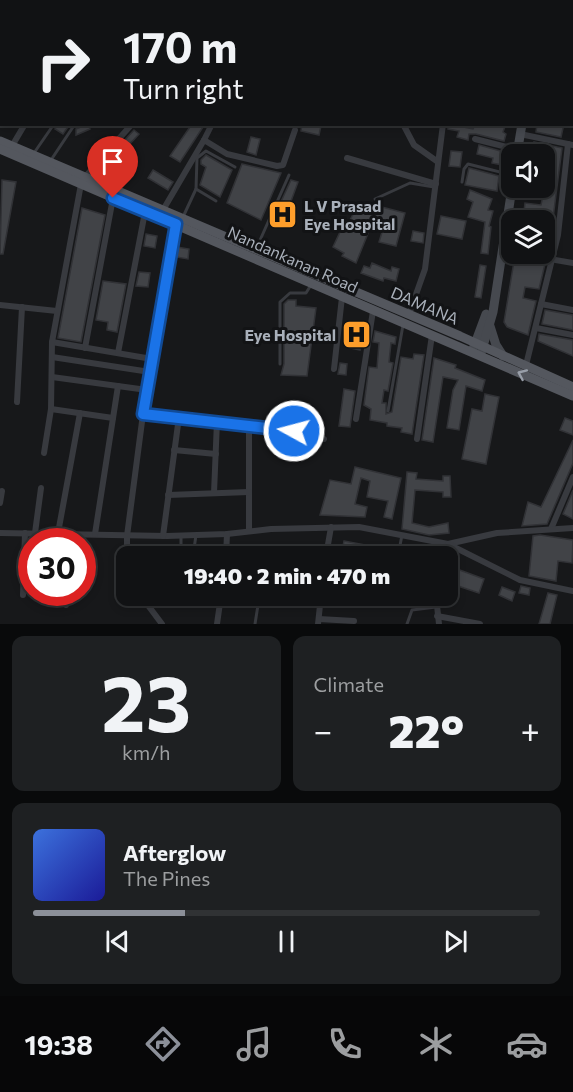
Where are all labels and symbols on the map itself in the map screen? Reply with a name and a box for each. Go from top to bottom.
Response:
pin [87,136,138,198]
place label: L V Prasad Eye Hospital [304,196,395,233]
hospital icon: L V Prasad Eye Hospital [267,198,299,230]
street label: Nandankanan Road [225,222,361,296]
street label: DAMANA [388,282,462,328]
hospital icon: Eye Hospital [341,318,373,350]
place label: Eye Hospital [245,325,336,344]
one-way arrow [518,369,529,381]
position arrow [262,399,326,463]
speed limit sign: 30 [18,528,96,606]

